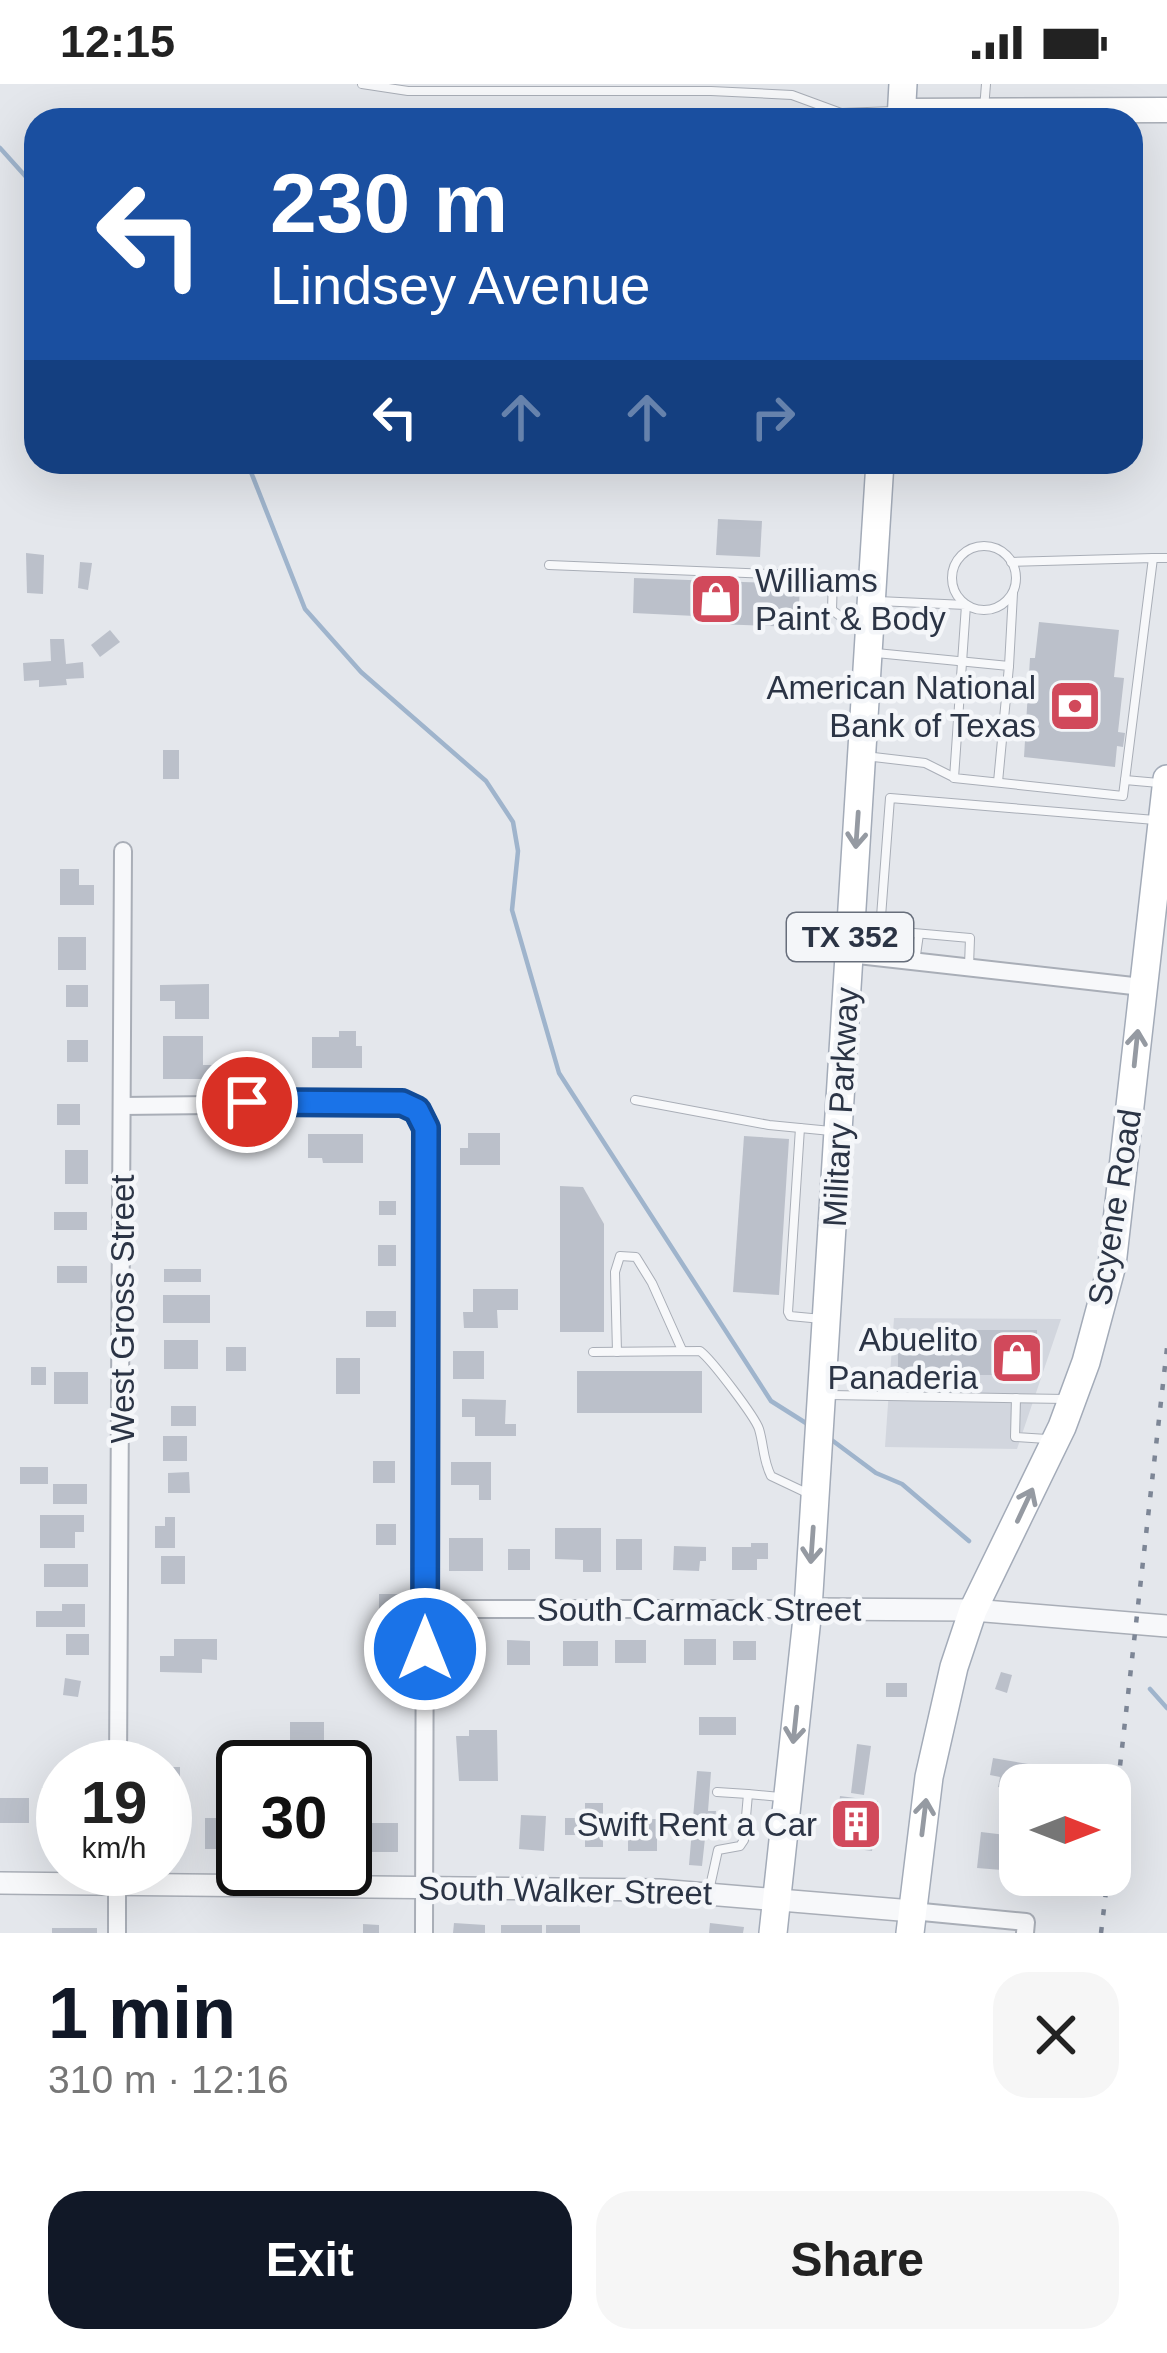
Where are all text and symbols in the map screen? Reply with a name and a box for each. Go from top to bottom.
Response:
text: 12:15 [60,16,175,67]
icon: left [72,156,228,312]
text: 230 m [270,156,508,250]
text: Lindsey Avenue [270,255,650,315]
icon: left [362,384,428,450]
icon: ahead [488,384,554,450]
icon: ahead [614,384,680,450]
icon: right [740,384,806,450]
place label: Williams Paint & Body [755,562,946,637]
shop icon: Williams Paint & Body [688,571,744,627]
place label: American National Bank of Texas [766,669,1036,744]
bank icon: American National Bank of Texas [1047,678,1103,734]
one-way arrow [845,810,868,849]
road number: TX 352 [787,913,913,961]
street label: Military Parkway [816,986,865,1228]
one-way arrow [1125,1030,1148,1069]
pin [196,1051,298,1153]
icon: arrive [214,1069,280,1135]
street label: Scyene Road [1081,1106,1148,1308]
street label: West Gross Street [104,1175,141,1443]
place label: Abuelito Panaderia [828,1321,979,1396]
shop icon: Abuelito Panaderia [989,1330,1045,1386]
one-way arrow [1015,1488,1037,1524]
one-way arrow [801,1525,824,1564]
position arrow [362,1586,488,1712]
street label: South Carmack Street [537,1591,861,1628]
one-way arrow [784,1705,806,1744]
speed limit sign: 30 [216,1740,372,1896]
north arrow [999,1764,1131,1896]
map controls [999,1764,1131,1896]
text: 19 [81,1769,147,1836]
building icon: Swift Rent a Car [828,1796,884,1852]
one-way arrow [914,1798,936,1837]
place label: Swift Rent a Car [577,1806,817,1843]
text: km/h [81,1831,147,1864]
street label: South Walker Street [418,1869,712,1912]
button: close [993,1972,1119,2098]
text: 1 min [48,1973,236,2053]
text: 310 m · 12:16 [48,2058,289,2101]
button: Exit [48,2191,572,2329]
button: Share [596,2191,1119,2329]

